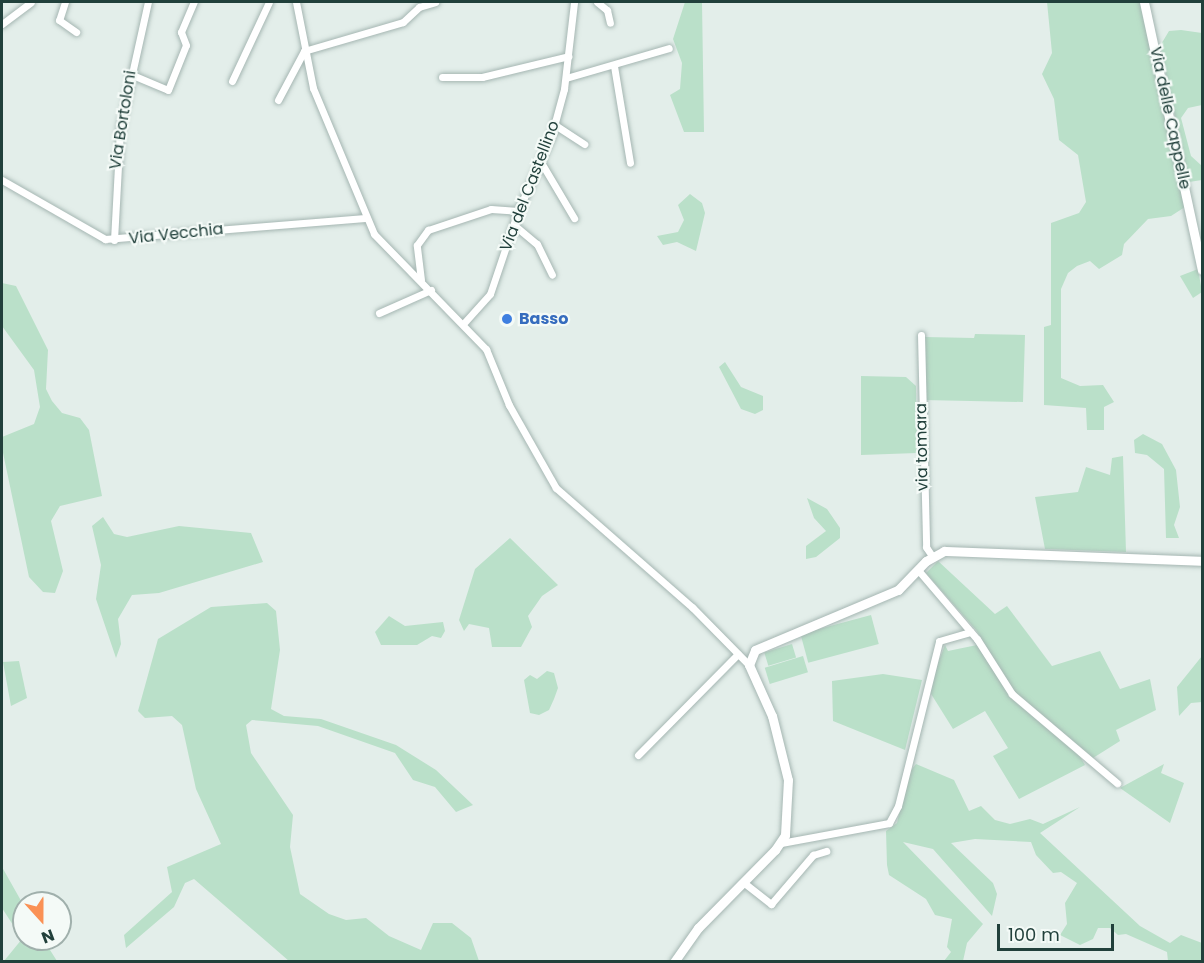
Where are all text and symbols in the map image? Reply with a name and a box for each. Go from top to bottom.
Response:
street label: Via delle Cappelle [1146,45,1194,191]
street label: Via Bortoloni [106,69,140,171]
street label: Via del Castellino [496,118,564,254]
street label: Via Vecchia [128,219,224,249]
place label: Basso [519,309,568,329]
marker: Basso [500,312,514,326]
street label: via tomara [912,403,932,491]
north arrow [12,891,72,951]
scale bar [1000,912,1117,950]
text: 100 m [1008,922,1060,947]
text: N [38,924,58,949]

